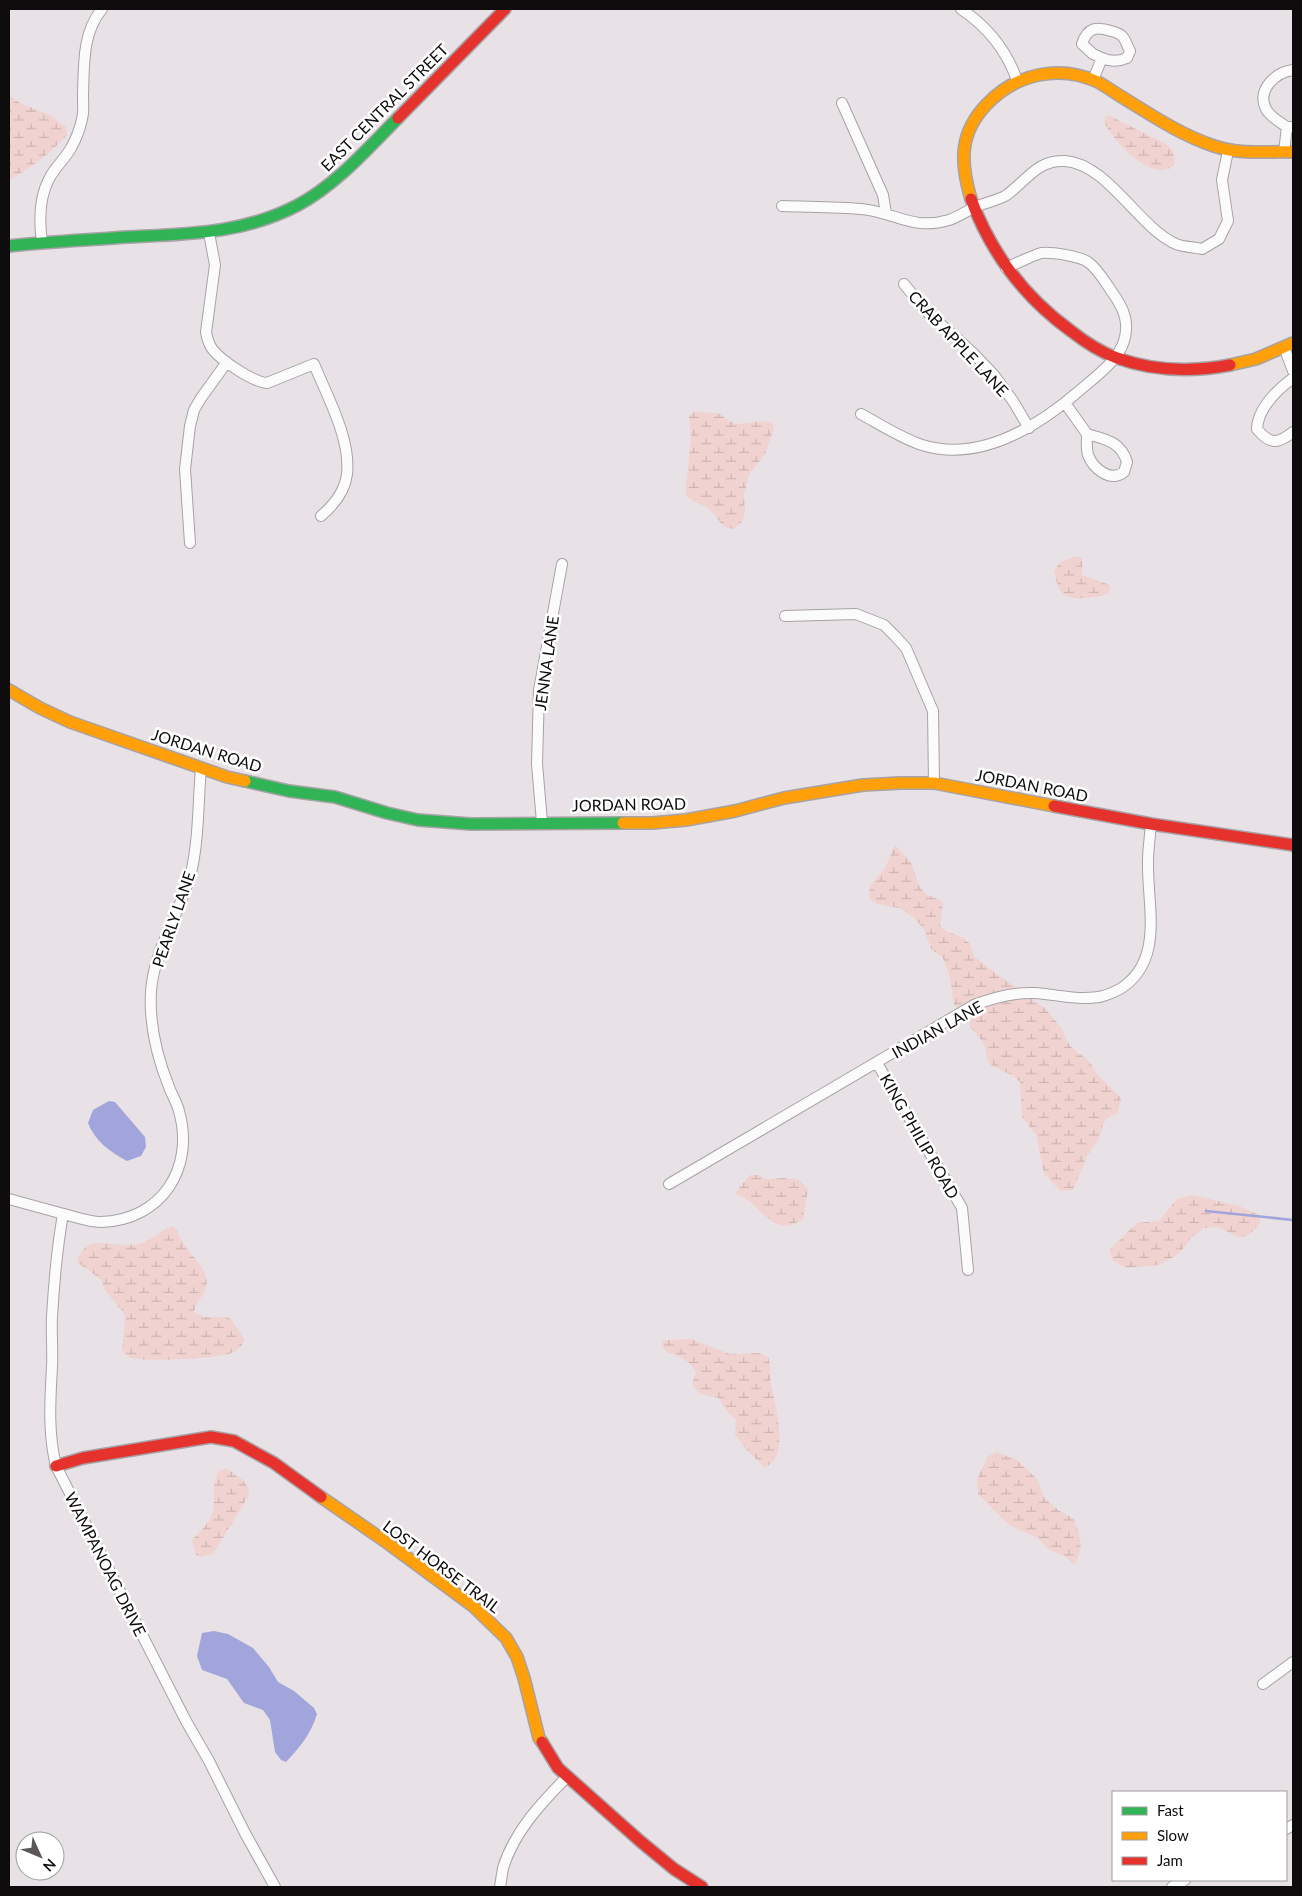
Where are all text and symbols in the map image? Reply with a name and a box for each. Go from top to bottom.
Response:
street label: EAST CENTRAL STREET [316,39,452,175]
street label: CRAB APPLE LANE [905,286,1013,400]
street label: JENNA LANE [530,614,562,712]
street label: JORDAN ROAD [150,724,264,776]
street label: JORDAN ROAD [974,765,1090,805]
street label: JORDAN ROAD [572,794,686,814]
street label: PEARLY LANE [148,868,198,970]
street label: INDIAN LANE [888,996,986,1062]
street label: KING PHILIP ROAD [877,1070,963,1202]
street label: WAMPANOAG DRIVE [61,1489,151,1639]
street label: LOST HORSE TRAIL [380,1516,504,1616]
legend [1112,1791,1287,1881]
text: Fast [1157,1801,1184,1819]
text: Slow [1157,1826,1189,1844]
north arrow [15,1831,65,1881]
text: Jam [1157,1851,1183,1869]
text: N [40,1856,60,1875]

